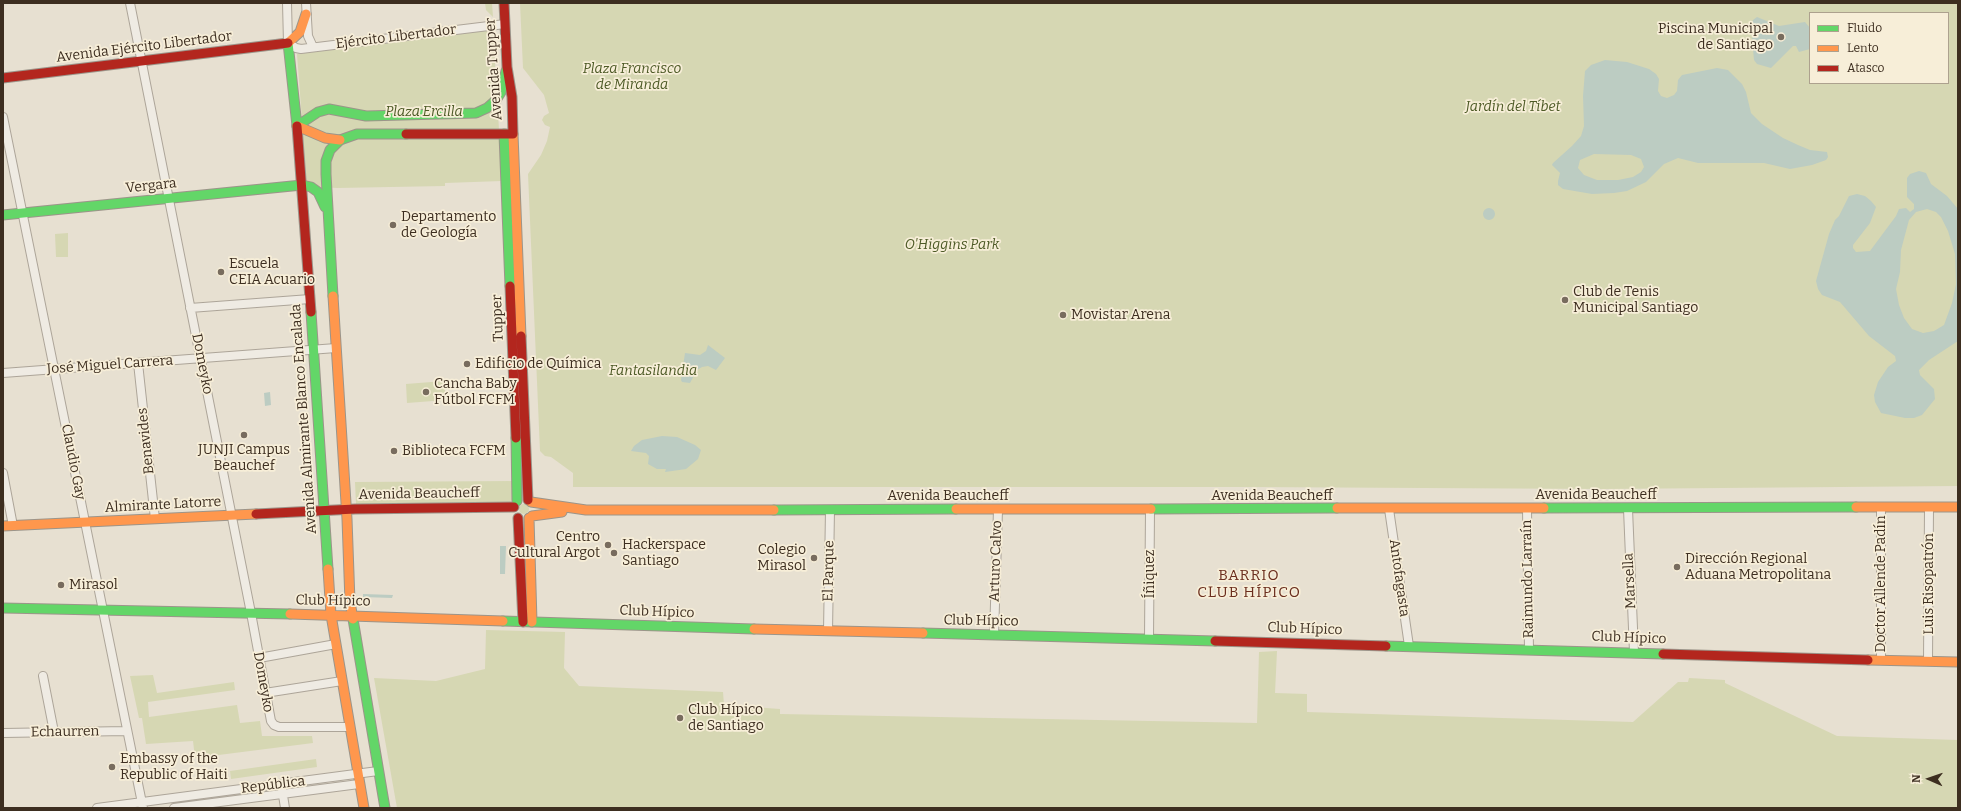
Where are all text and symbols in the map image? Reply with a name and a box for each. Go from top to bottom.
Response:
legend [1809,12,1949,84]
street label: Avenida Tupper [482,17,506,121]
street label: Ejército Libertador [335,21,457,53]
place label: Piscina Municipal de Santiago [1658,21,1773,54]
text: Fluido [1847,21,1882,35]
street label: Avenida Ejército Libertador [55,28,233,66]
marker: Piscina Municipal de Santiago [1776,32,1786,42]
text: Lento [1847,41,1879,55]
park label: Plaza Francisco de Miranda [583,61,681,94]
text: Atasco [1847,61,1885,75]
park label: Jardín del Tíbet [1465,99,1561,115]
park label: Plaza Ercilla [385,104,463,120]
street label: Vergara [125,175,177,197]
place label: Departamento de Geología [401,209,496,242]
marker: Departamento de Geología [388,220,398,230]
park label: O'Higgins Park [905,237,999,253]
place label: Escuela CEIA Acuario [229,256,315,288]
marker: Escuela CEIA Acuario [216,267,226,277]
place label: Club de Tenis Municipal Santiago [1573,284,1698,316]
street label: Tupper [489,294,507,342]
marker: Club de Tenis Municipal Santiago [1560,295,1570,305]
street label: Avenida Almirante Blanco Encalada [288,303,320,535]
place label: Movistar Arena [1071,307,1170,323]
marker: Movistar Arena [1058,310,1068,320]
street label: Domeyko [188,332,216,396]
street label: José Miguel Carrera [46,352,174,378]
place label: Edificio de Química [475,356,601,372]
marker: Edificio de Química [462,359,472,369]
park label: Fantasilandia [609,363,697,379]
place label: Cancha Baby Fútbol FCFM [434,376,517,408]
marker: Cancha Baby Fútbol FCFM [421,387,431,397]
street label: Benavides [134,407,158,475]
street label: Claudio Gay [57,423,89,501]
marker: JUNJI Campus Beauchef [239,430,249,440]
place label: JUNJI Campus Beauchef [198,442,290,474]
place label: Biblioteca FCFM [402,443,506,459]
marker: Biblioteca FCFM [389,446,399,456]
street label: Avenida Beaucheff [358,485,480,503]
street label: Avenida Beaucheff [1535,487,1657,503]
street label: Avenida Beaucheff [887,488,1009,504]
street label: Avenida Beaucheff [1211,488,1333,504]
street label: Almirante Latorre [104,494,222,516]
street label: Doctor Allende Padín [1873,516,1889,652]
street label: Arturo Calvo [986,520,1006,602]
street label: Raimundo Larraín [1519,520,1537,638]
place label: Centro Cultural Argot [508,529,600,562]
street label: Luis Risopatrón [1921,533,1937,635]
place label: Hackerspace Santiago [622,537,706,570]
street label: Antofagasta [1385,538,1413,618]
marker: Centro Cultural Argot [603,540,613,550]
street label: El Parque [820,540,838,602]
place label: Colegio Mirasol [757,542,806,574]
marker: Hackerspace Santiago [609,548,619,558]
street label: Íñiquez [1142,549,1158,599]
place label: Dirección Regional Aduana Metropolitana [1685,551,1831,584]
marker: Colegio Mirasol [809,553,819,563]
street label: Marsella [1620,553,1640,609]
marker: Dirección Regional Aduana Metropolitana [1672,562,1682,572]
district label: BARRIO CLUB HÍPICO [1197,567,1301,602]
place label: Mirasol [69,577,118,593]
marker: Mirasol [56,580,66,590]
street label: Club Hípico [295,592,371,610]
street label: Club Hípico [619,602,695,622]
street label: Club Hípico [943,612,1019,630]
street label: Club Hípico [1267,619,1343,639]
street label: Club Hípico [1591,628,1667,648]
street label: Domeyko [249,650,277,714]
place label: Club Hípico de Santiago [688,702,764,734]
marker: Club Hípico de Santiago [675,713,685,723]
street label: Echaurren [30,723,100,741]
place label: Embassy of the Republic of Haiti [120,751,228,784]
north arrow [1909,759,1949,799]
marker: Embassy of the Republic of Haiti [107,762,117,772]
street label: República [240,773,306,797]
text: N [1910,774,1923,783]

